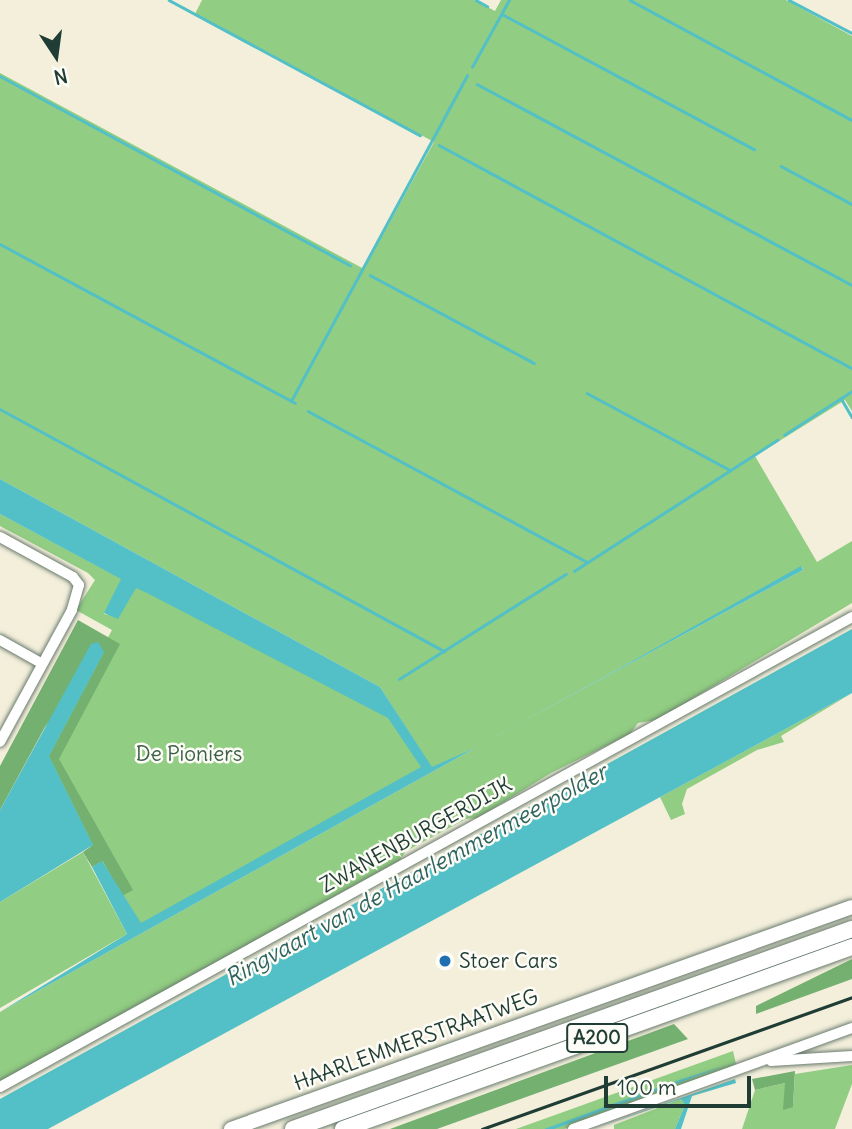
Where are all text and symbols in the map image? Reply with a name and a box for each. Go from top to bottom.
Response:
north arrow [21,21,91,91]
text: N [52,63,70,90]
park label: De Pioniers [136,741,242,767]
water label: Ringvaart van de Haarlemmermeerpolder [220,758,612,992]
street label: ZWANENBURGERDIJK [316,772,516,898]
place label: Stoer Cars [459,948,558,974]
marker: Stoer Cars [437,953,453,969]
street label: HAARLEMMERSTRAATWEG [290,984,542,1096]
road number: A200 [566,1022,628,1054]
scale bar [607,1062,754,1106]
text: 100 m [617,1074,676,1101]

